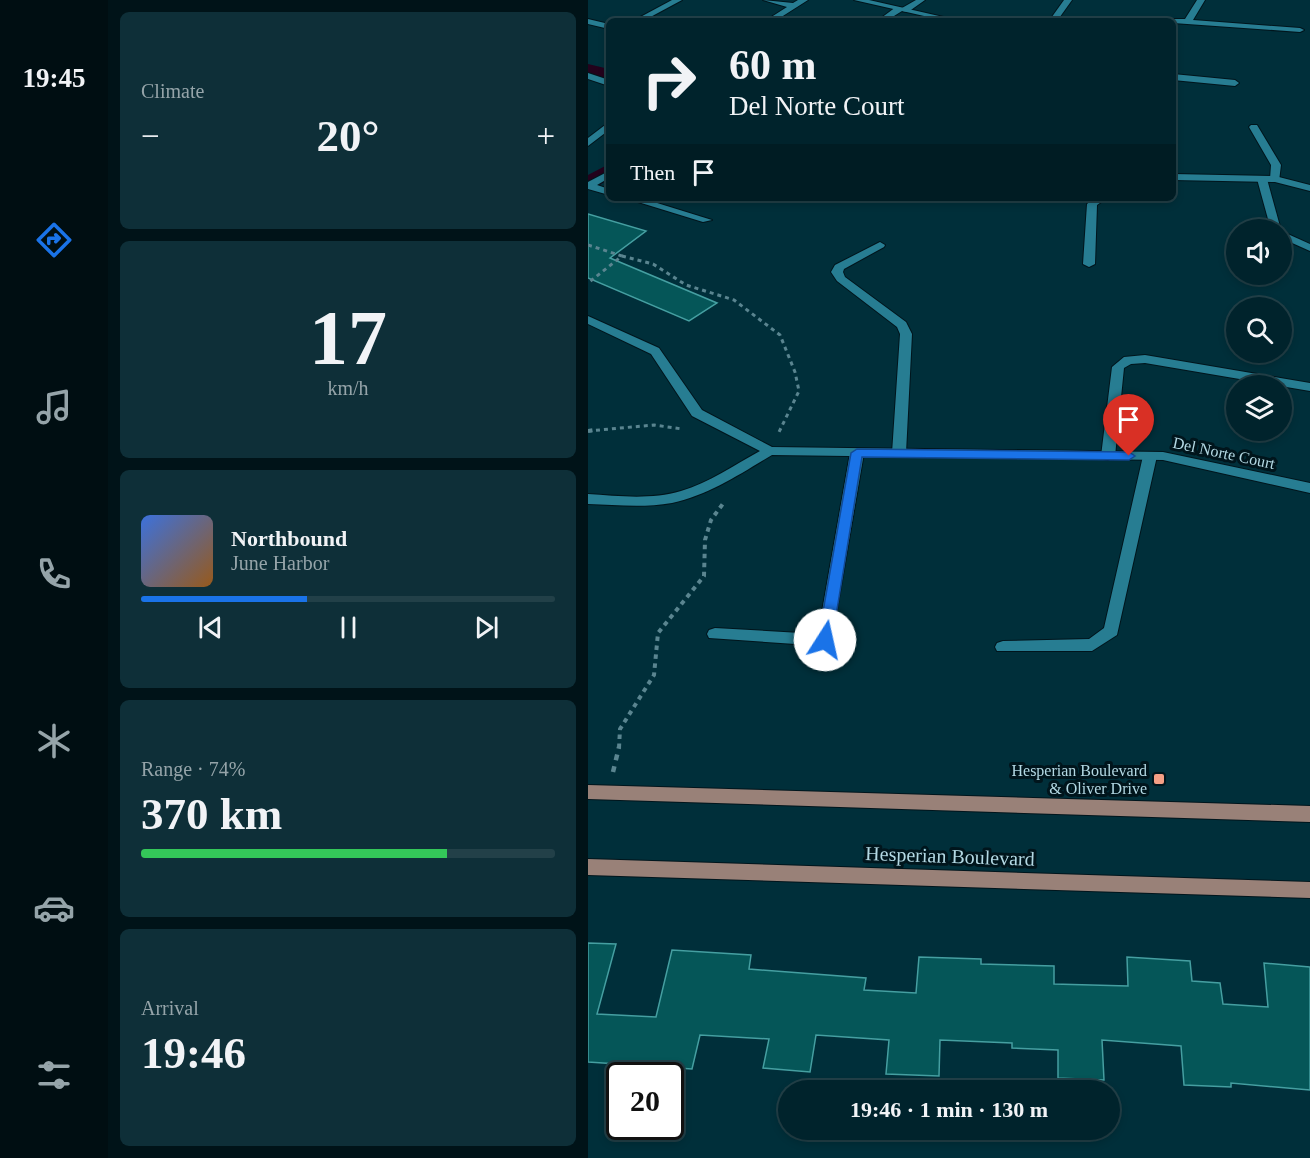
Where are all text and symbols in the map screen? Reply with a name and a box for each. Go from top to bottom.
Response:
icon: right [630,42,708,120]
text: 60 m [729,42,817,88]
text: 19:45 [23,63,86,93]
text: Climate [141,80,204,102]
text: Del Norte Court [729,91,904,121]
text: 20° [317,111,380,161]
text: − [141,118,160,154]
text: + [536,118,555,154]
icon: arrive [687,156,720,189]
text: Then [630,160,675,185]
icon: directions [33,219,75,261]
map controls [1226,219,1292,441]
button: sound [1226,219,1292,285]
text: 17 [309,294,387,381]
button: search [1226,297,1292,363]
button: layers [1226,375,1292,441]
text: km/h [327,377,369,399]
icon: music [33,386,75,428]
pin [1103,394,1154,456]
icon: arrive [1112,403,1145,436]
street label: Del Norte Court [1171,434,1277,472]
text: Northbound [231,526,347,551]
text: June Harbor [231,552,329,574]
icon: phone [33,553,75,595]
position arrow [793,608,857,672]
icon: previous [194,611,227,644]
icon: pause [332,611,365,644]
icon: next [470,611,503,644]
icon: climate [33,720,75,762]
text: Range · 74% [141,758,245,780]
place label: Hesperian Boulevard & Oliver Drive [1011,762,1147,797]
marker: Hesperian Boulevard & Oliver Drive [1152,772,1166,786]
text: 370 km [141,789,282,839]
street label: Hesperian Boulevard [865,842,1035,871]
icon: car [33,887,75,929]
text: Arrival [141,997,199,1019]
text: 19:46 [141,1028,246,1078]
icon: filters [33,1054,75,1096]
speed limit sign: 20 [606,1062,684,1140]
text: 19:46 · 1 min · 130 m [850,1097,1048,1122]

